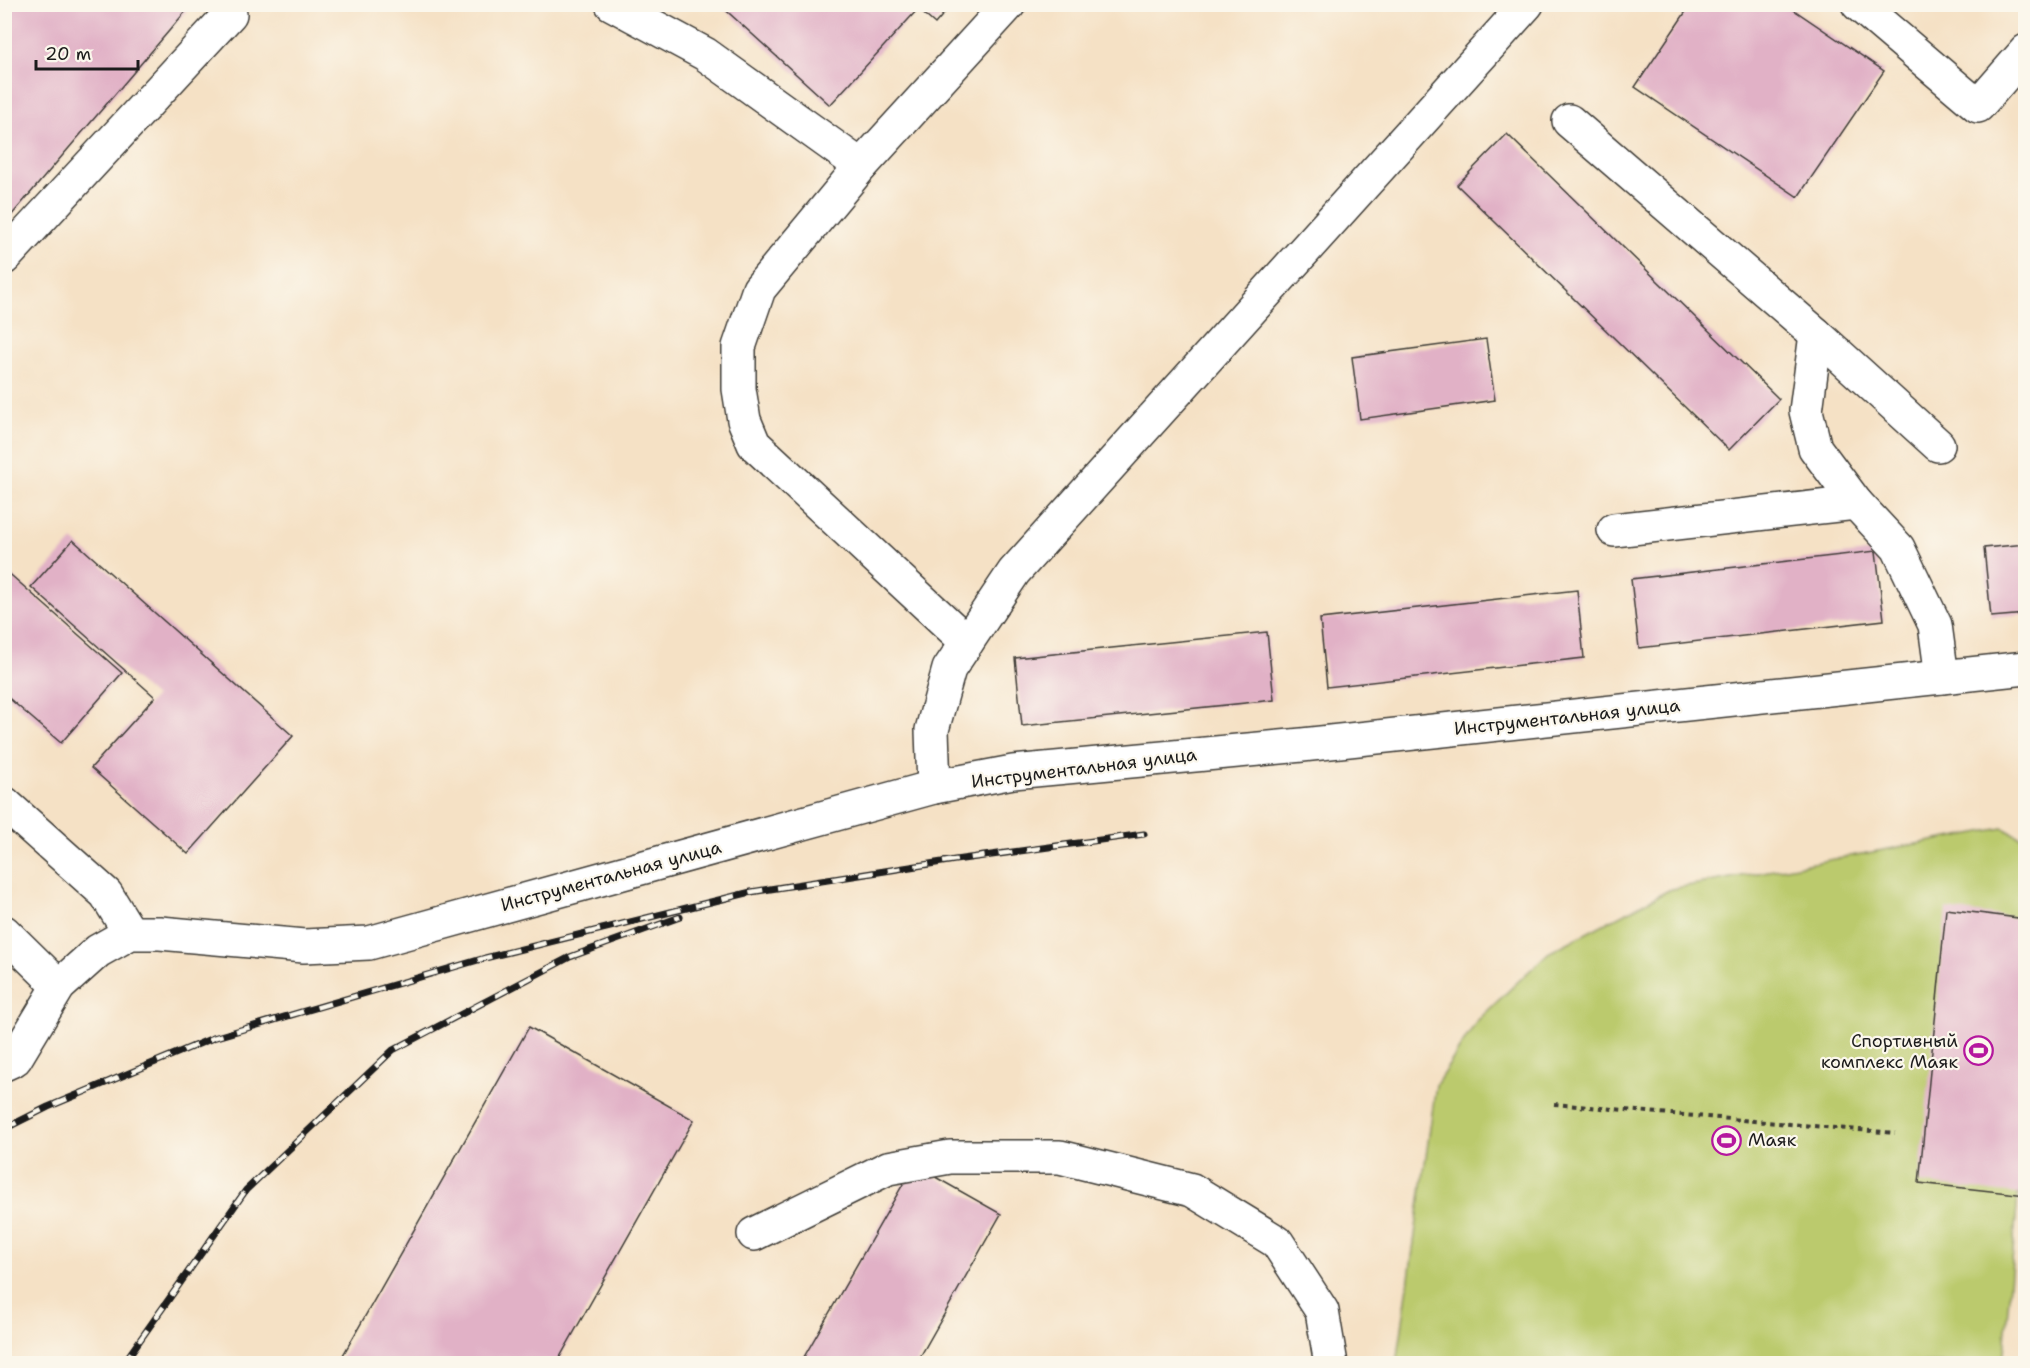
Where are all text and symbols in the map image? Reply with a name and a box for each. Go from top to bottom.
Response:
scale bar [36,33,138,71]
text: 20 m [45,42,91,66]
street label: Инструментальная улица [1453,693,1681,741]
street label: Инструментальная улица [970,742,1198,794]
street label: Инструментальная улица [498,835,724,917]
place label: Спортивный комплекс Маяк [1821,1029,1958,1074]
sports icon: Спортивный комплекс Маяк [1963,1035,1995,1067]
sports icon: Маяк [1711,1124,1743,1156]
place label: Маяк [1748,1128,1797,1152]

